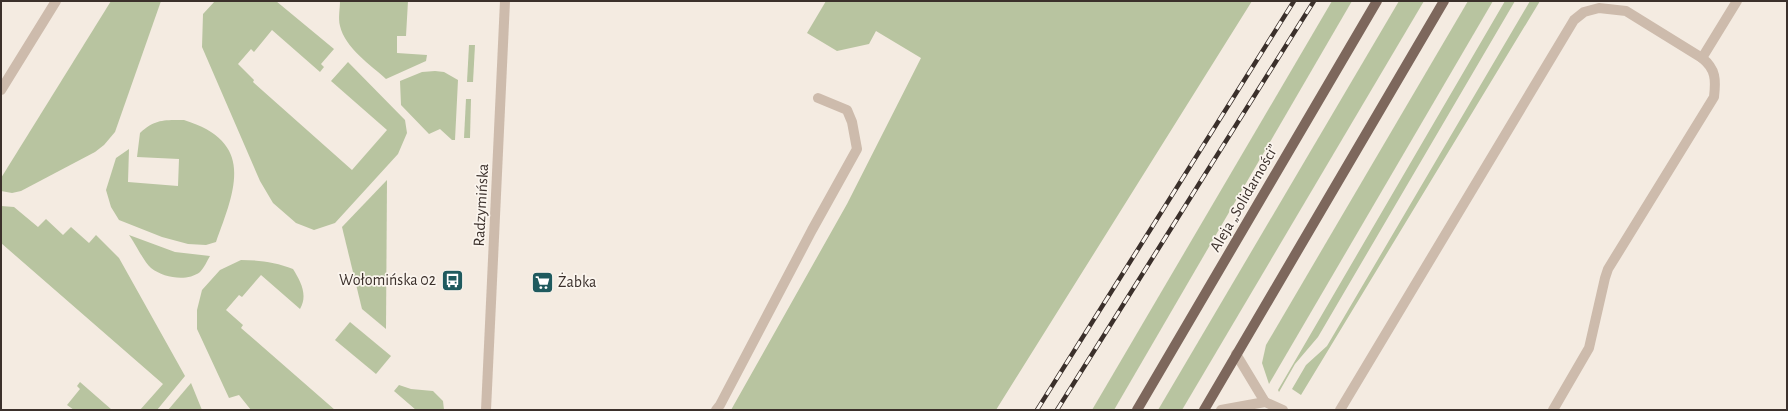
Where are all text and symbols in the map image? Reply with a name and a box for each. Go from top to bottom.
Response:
street label: Aleja „Solidarności” [1207,141,1282,255]
street label: Radzymińska [471,163,492,247]
bus stop icon: Wołomińska 02 [439,267,465,293]
supermarket icon: Żabka [530,269,556,295]
place label: Wołomińska 02 [339,272,436,288]
place label: Żabka [558,272,596,290]

